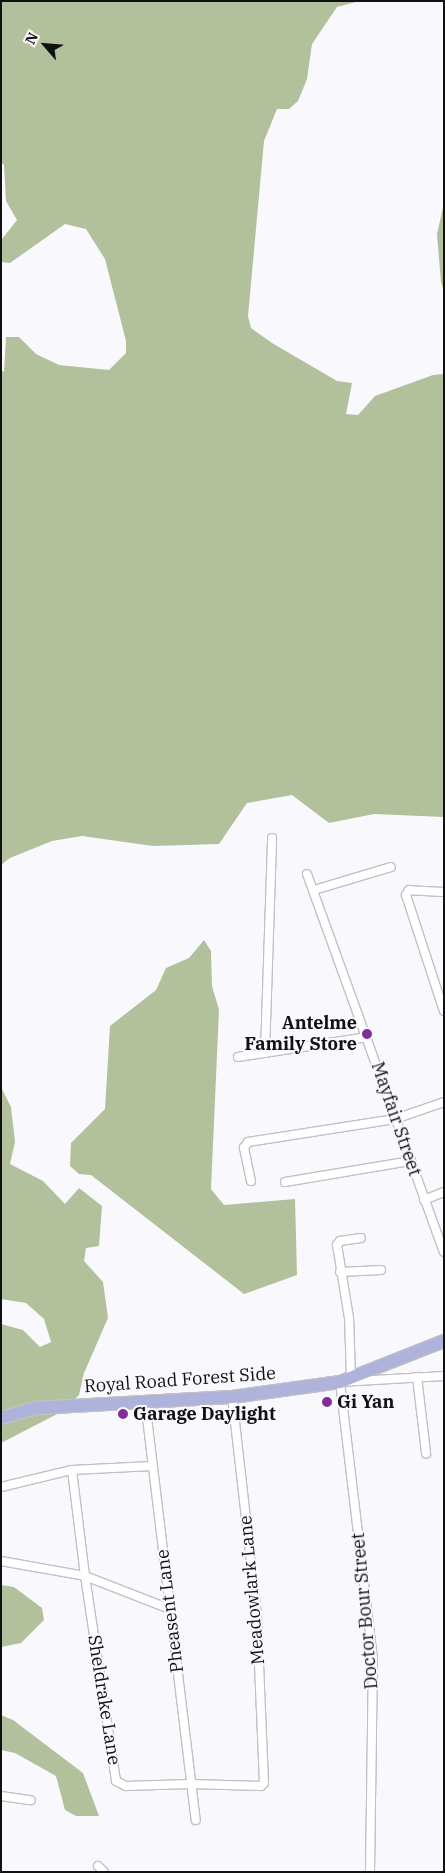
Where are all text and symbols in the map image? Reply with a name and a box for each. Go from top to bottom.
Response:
north arrow [20,20,70,70]
text: N [21,29,42,47]
place label: Antelme Family Store [245,1013,357,1056]
marker: Antelme Family Store [361,1028,373,1040]
street label: Mayfair Street [366,1059,426,1179]
street label: Royal Road Forest Side [83,1363,277,1397]
place label: Gi Yan [337,1391,394,1413]
marker: Gi Yan [321,1396,333,1408]
place label: Garage Daylight [133,1403,276,1425]
marker: Garage Daylight [117,1408,129,1420]
street label: Meadowlark Lane [235,1514,269,1666]
street label: Doctor Bour Street [347,1532,383,1690]
street label: Pheasent Lane [152,1548,188,1674]
street label: Sheldrake Lane [83,1633,125,1767]

